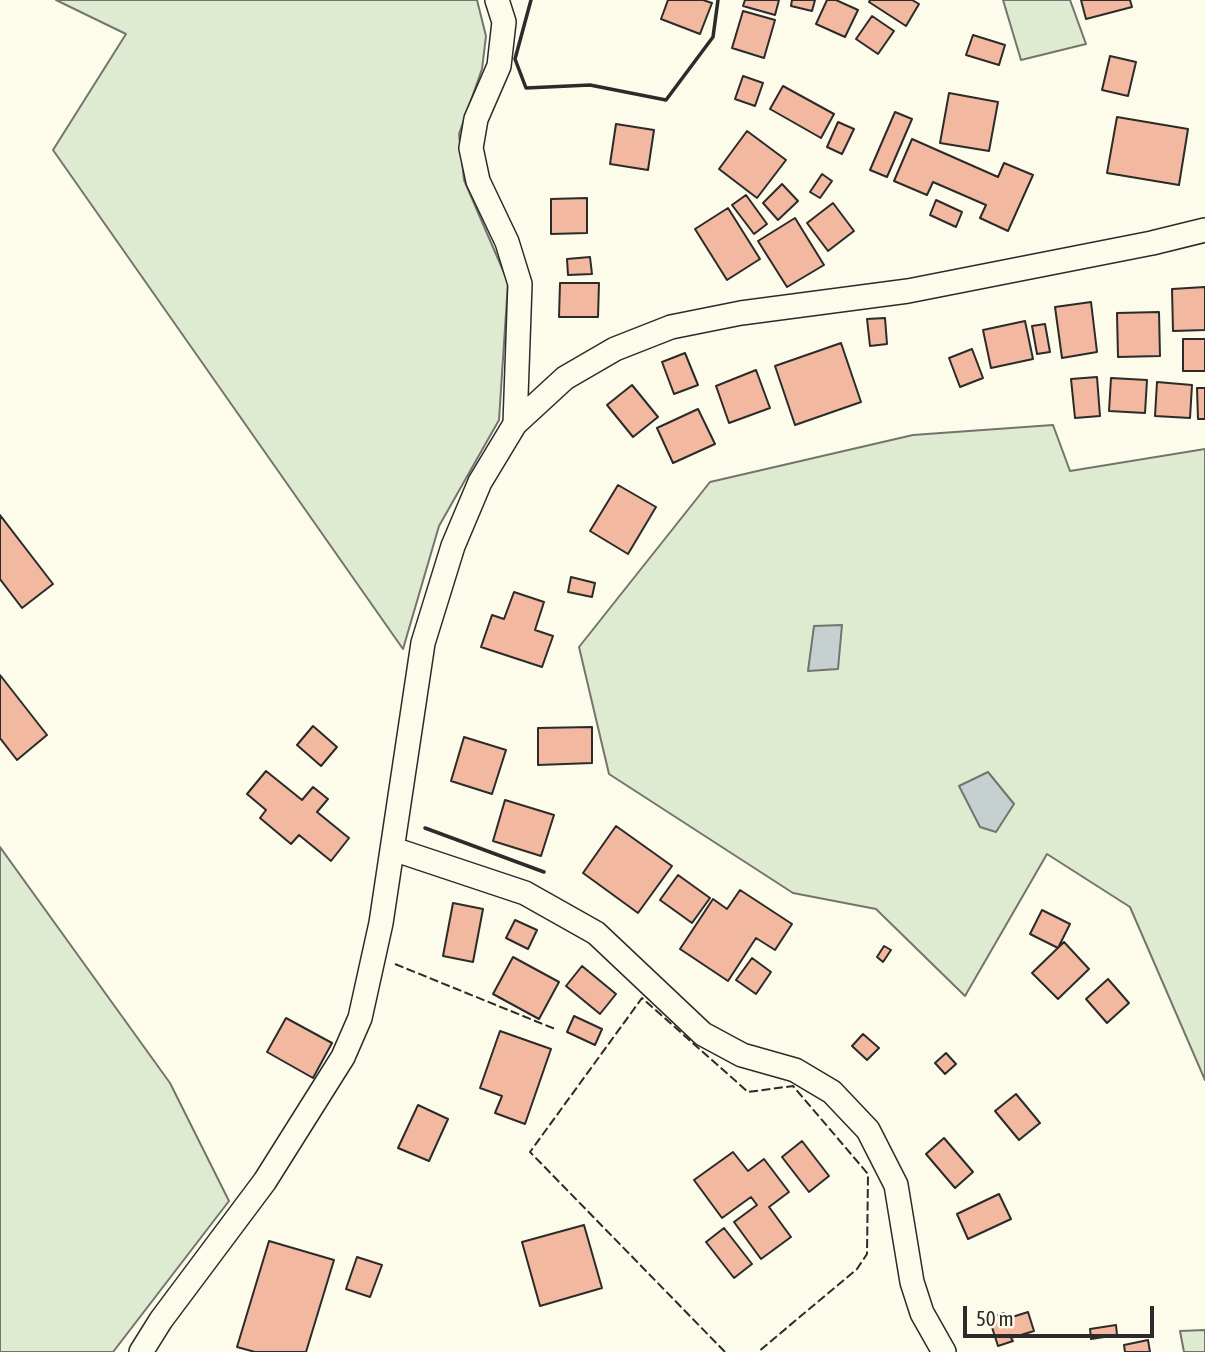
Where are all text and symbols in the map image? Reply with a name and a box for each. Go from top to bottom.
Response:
scale bar [967,1292,1158,1336]
text: 50 m [976,1306,1014,1330]

